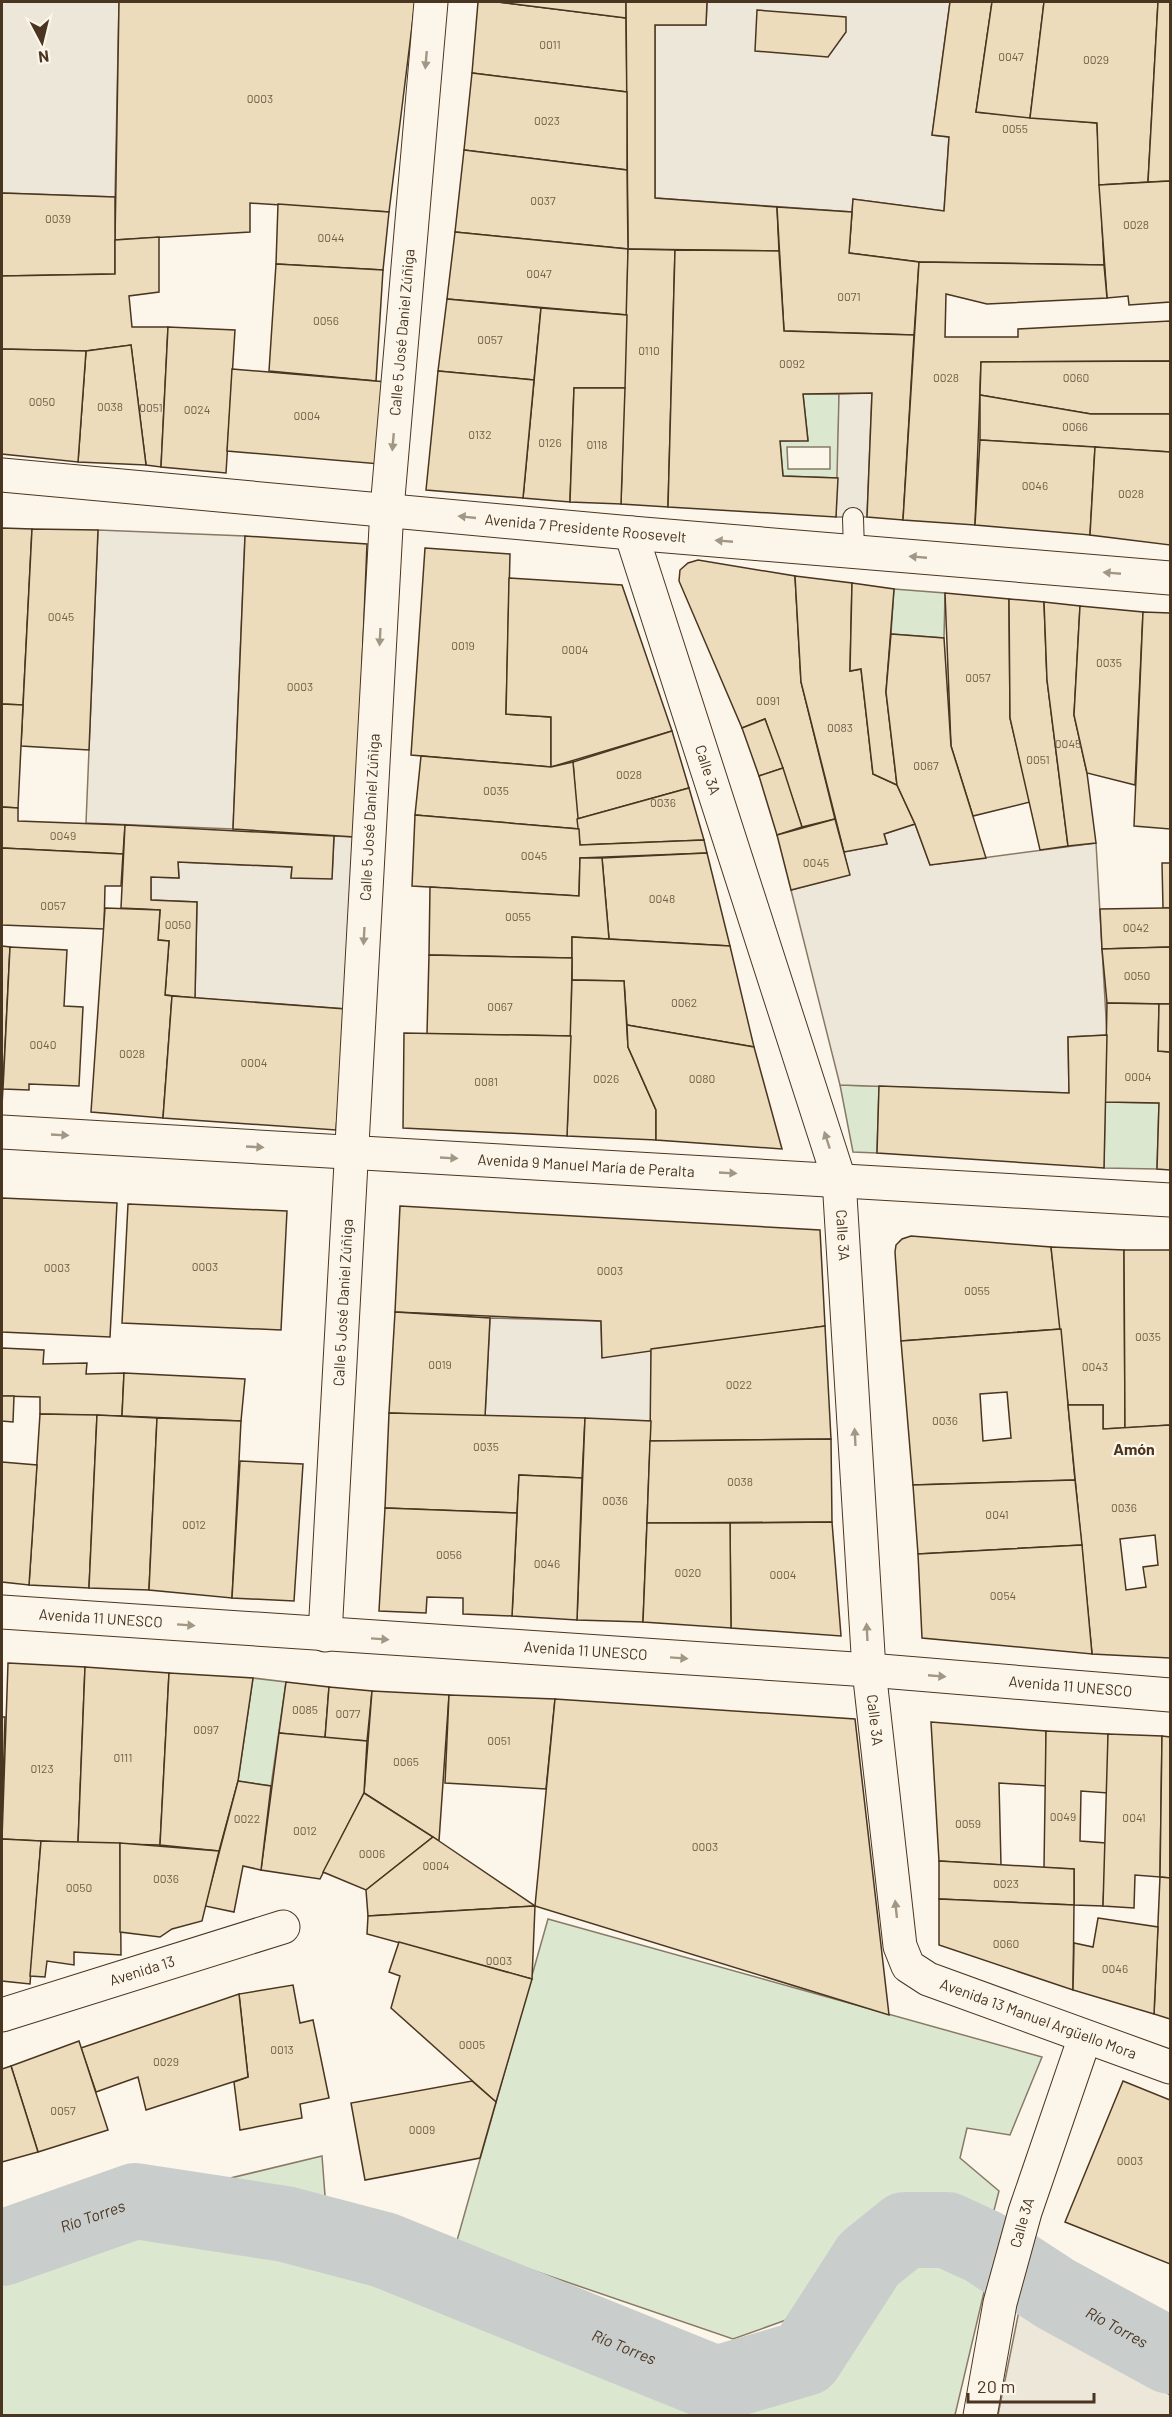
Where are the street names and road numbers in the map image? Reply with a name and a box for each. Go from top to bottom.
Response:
street label: Calle 5 José Daniel Zúñiga [385,248,418,417]
street label: Avenida 7 Presidente Roosevelt [484,510,687,546]
street label: Calle 5 José Daniel Zúñiga [355,733,383,901]
street label: Calle 3A [692,742,725,797]
street label: Avenida 9 Manuel María de Peralta [477,1150,695,1180]
street label: Calle 3A [833,1209,854,1261]
street label: Calle 5 José Daniel Zúñiga [329,1218,356,1387]
street label: Avenida 11 UNESCO [38,1604,163,1631]
street label: Avenida 11 UNESCO [523,1637,648,1663]
street label: Avenida 11 UNESCO [1008,1672,1133,1700]
street label: Calle 3A [864,1693,887,1747]
street label: Avenida 13 [107,1951,177,1989]
street label: Avenida 13 Manuel Argüello Mora [938,1974,1139,2062]
street label: Calle 3A [1006,2195,1037,2250]

